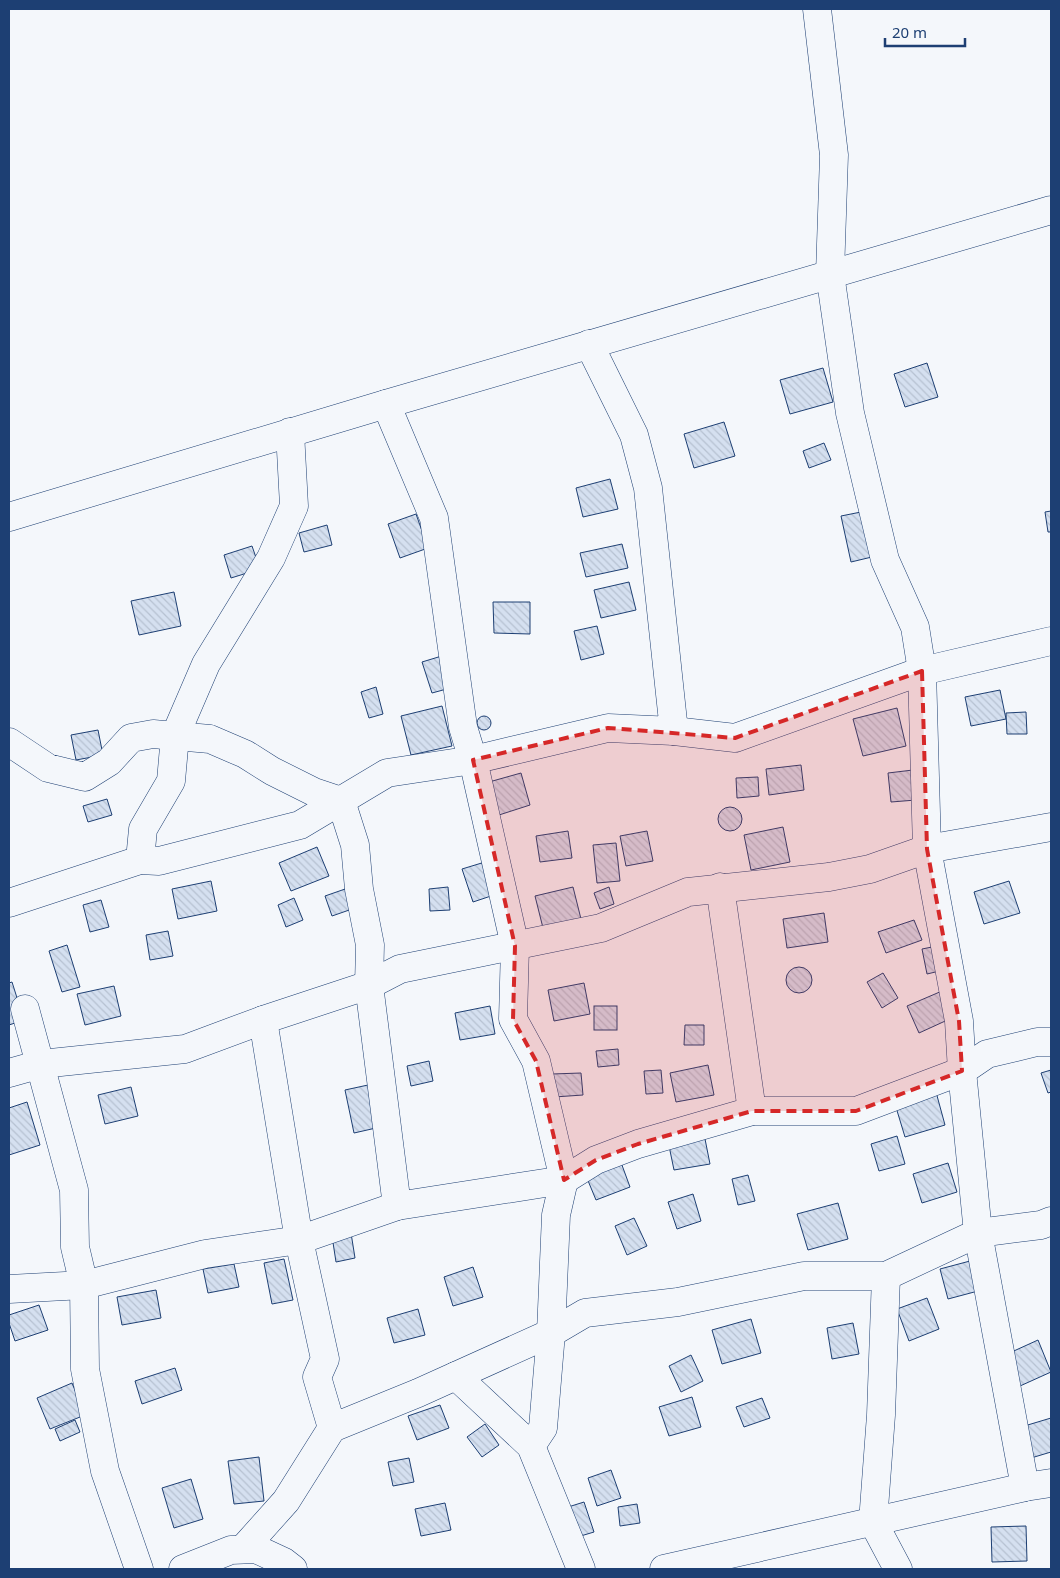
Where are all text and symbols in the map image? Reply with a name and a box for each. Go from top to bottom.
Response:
scale bar [885,15,965,47]
text: 20 m [892,22,927,42]

